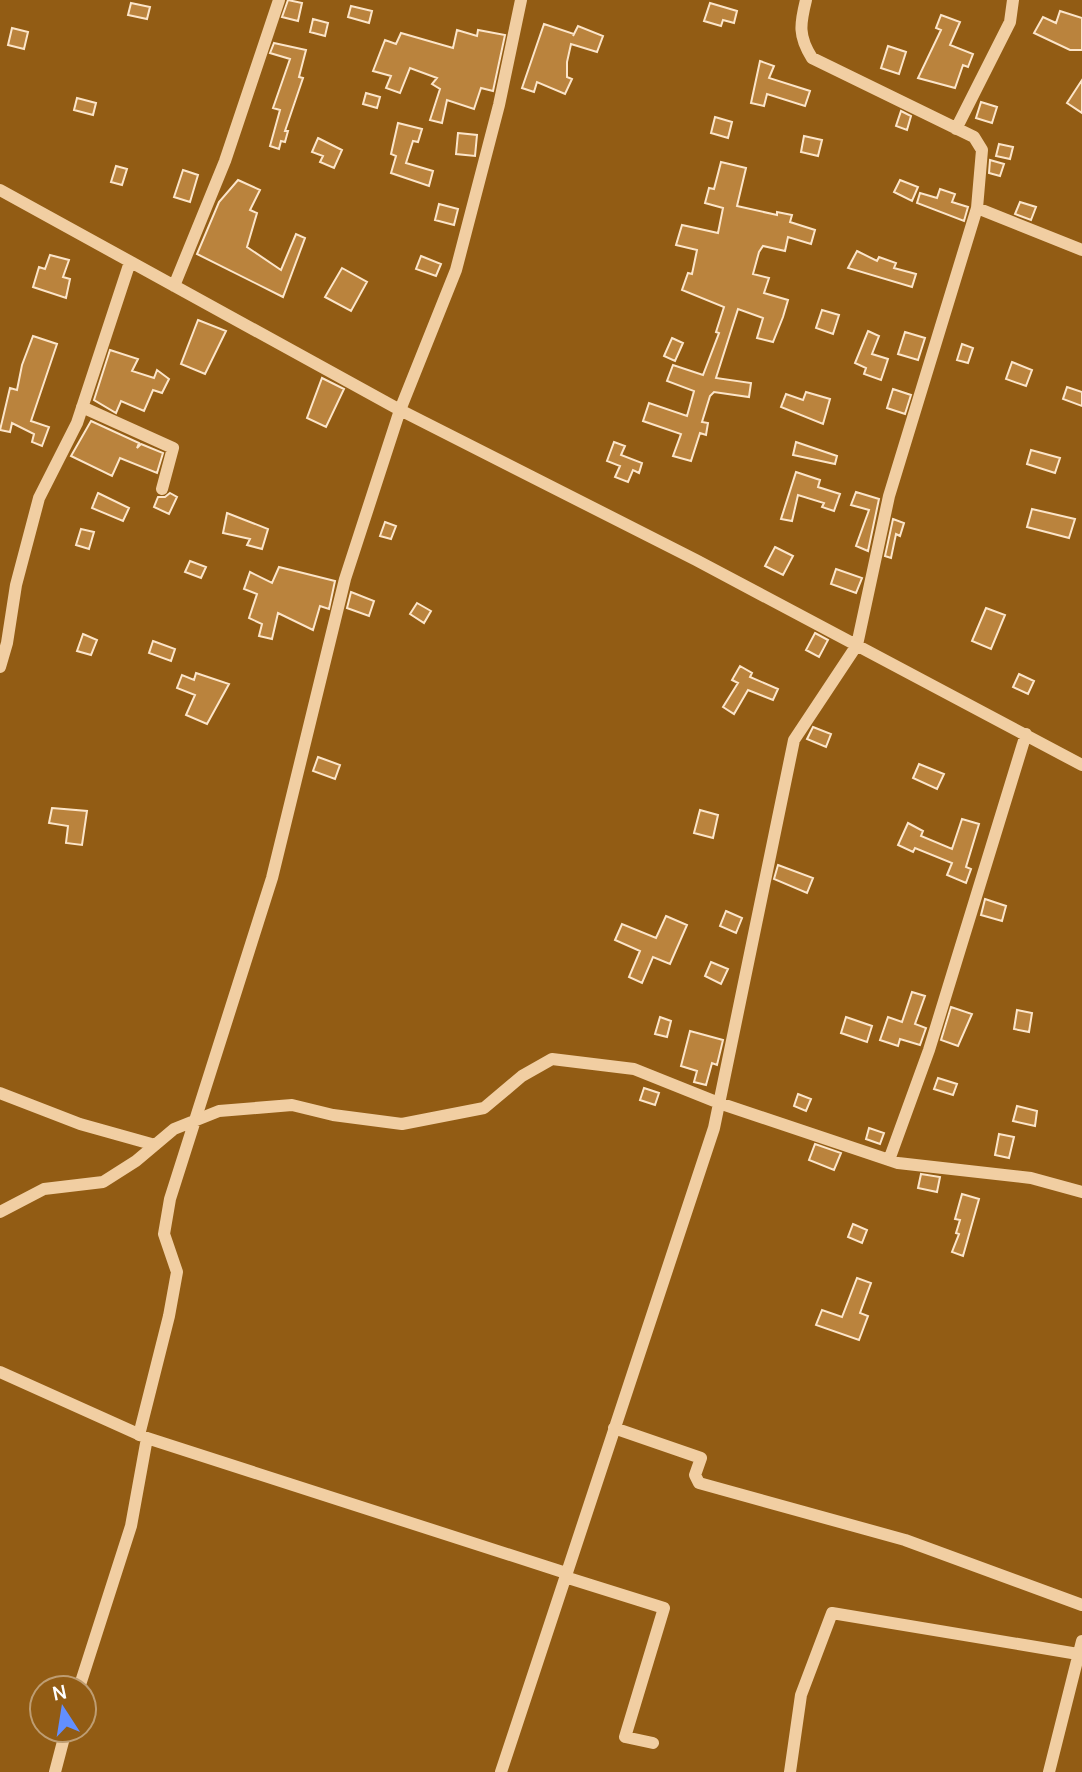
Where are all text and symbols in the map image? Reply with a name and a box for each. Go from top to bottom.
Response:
north arrow [28,1674,98,1744]
text: N [50,1678,69,1707]

